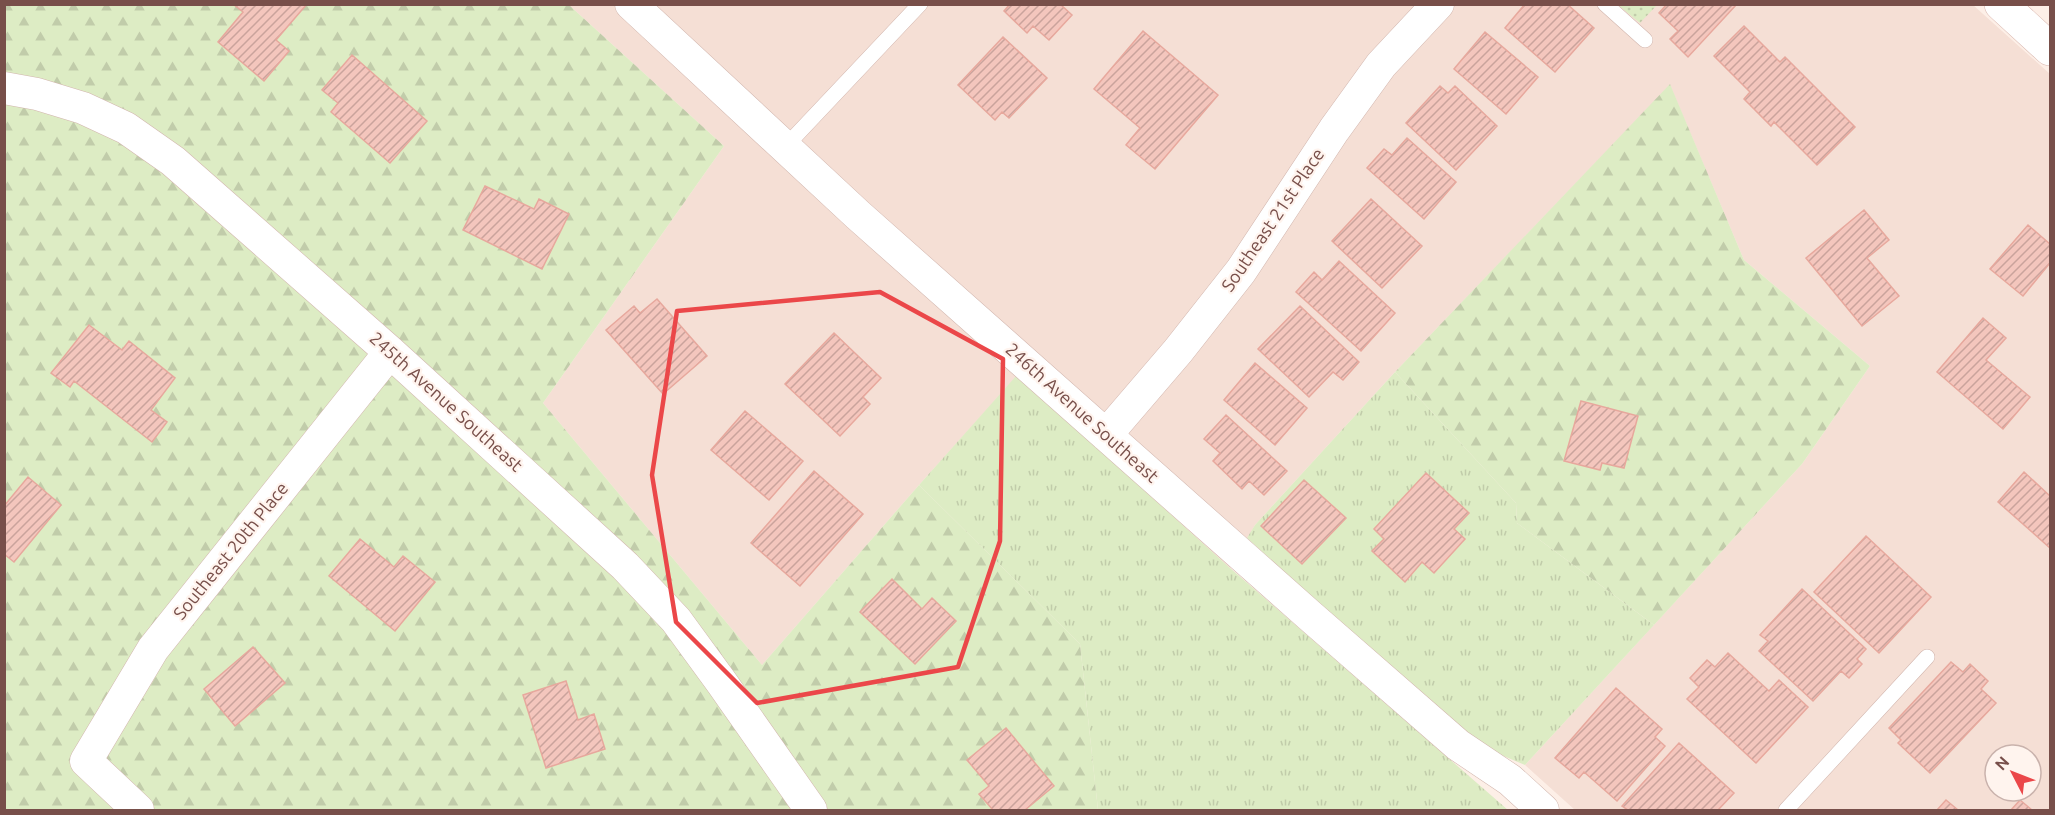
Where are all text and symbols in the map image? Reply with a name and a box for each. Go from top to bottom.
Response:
street label: Southeast 21st Place [1217,144,1327,295]
street label: 245th Avenue Southeast [366,327,527,475]
street label: 246th Avenue Southeast [1002,338,1163,486]
street label: Southeast 20th Place [169,478,292,623]
north arrow [1983,743,2043,803]
text: N [1991,753,2013,773]

